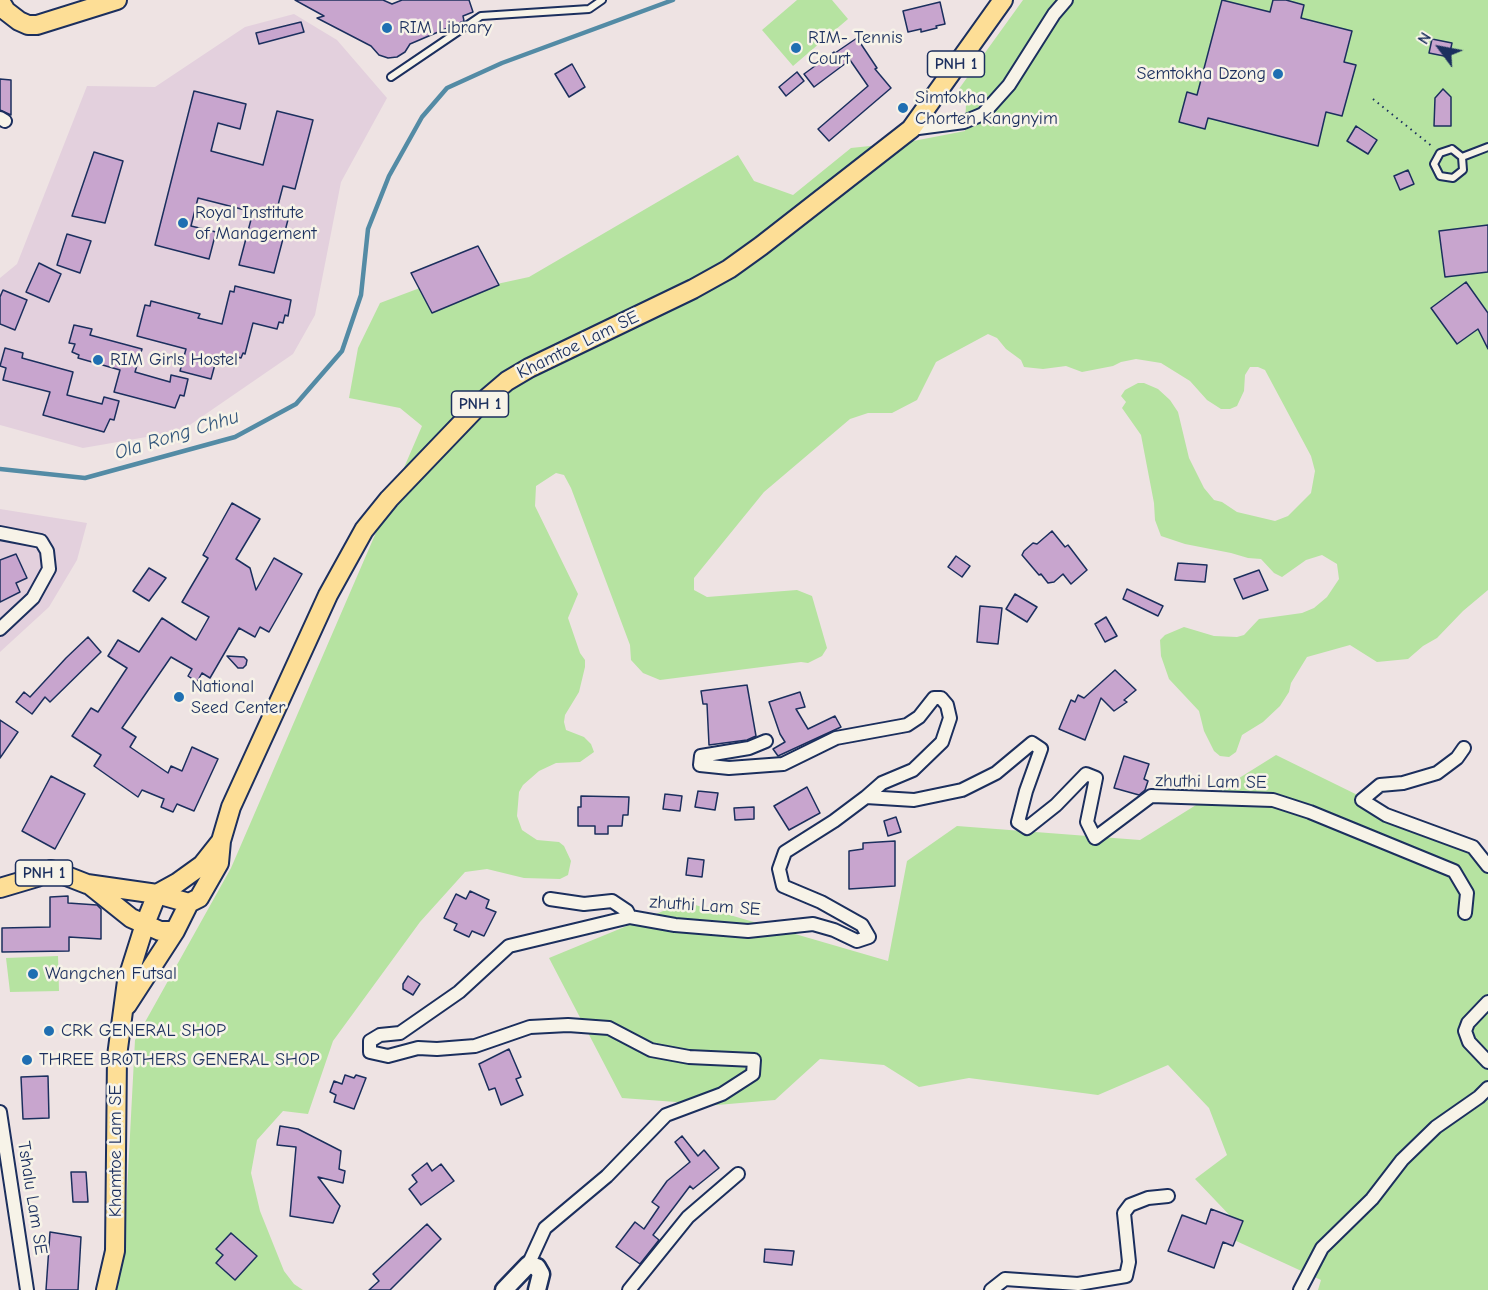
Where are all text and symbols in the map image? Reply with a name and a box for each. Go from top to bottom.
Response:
place label: RIM Library [399,17,492,39]
north arrow [1410,18,1470,78]
marker: RIM Library [380,21,394,35]
place label: RIM- Tennis Court [808,27,903,70]
text: N [1414,29,1435,48]
marker: RIM- Tennis Court [789,41,803,55]
road number: PNH 1 [928,51,984,77]
place label: Semtokha Dzong [1137,63,1266,85]
marker: Semtokha Dzong [1271,67,1285,81]
place label: Simtokha Chorten Kangnyim [915,87,1058,130]
marker: Simtokha Chorten Kangnyim [896,101,910,115]
place label: Royal Institute of Management [195,202,317,244]
marker: Royal Institute of Management [176,216,190,230]
street label: Khamtoe Lam SE [514,306,642,384]
place label: RIM Girls Hostel [110,349,238,371]
marker: RIM Girls Hostel [91,353,105,367]
road number: PNH 1 [452,391,508,417]
water label: Ola Rong Chhu [112,405,242,465]
place label: National Seed Center [191,676,285,718]
marker: National Seed Center [172,690,186,704]
street label: zhuthi Lam SE [1155,770,1267,794]
road number: PNH 1 [15,860,72,886]
street label: zhuthi Lam SE [649,891,761,921]
place label: Wangchen Futsal [45,963,177,985]
marker: Wangchen Futsal [26,967,40,981]
place label: CRK GENERAL SHOP [61,1020,226,1042]
marker: CRK GENERAL SHOP [42,1024,56,1038]
place label: THREE BROTHERS GENERAL SHOP [39,1049,320,1071]
marker: THREE BROTHERS GENERAL SHOP [20,1053,34,1067]
street label: Khamtoe Lam SE [105,1085,127,1217]
street label: Tshalu Lam SE [12,1140,52,1256]

